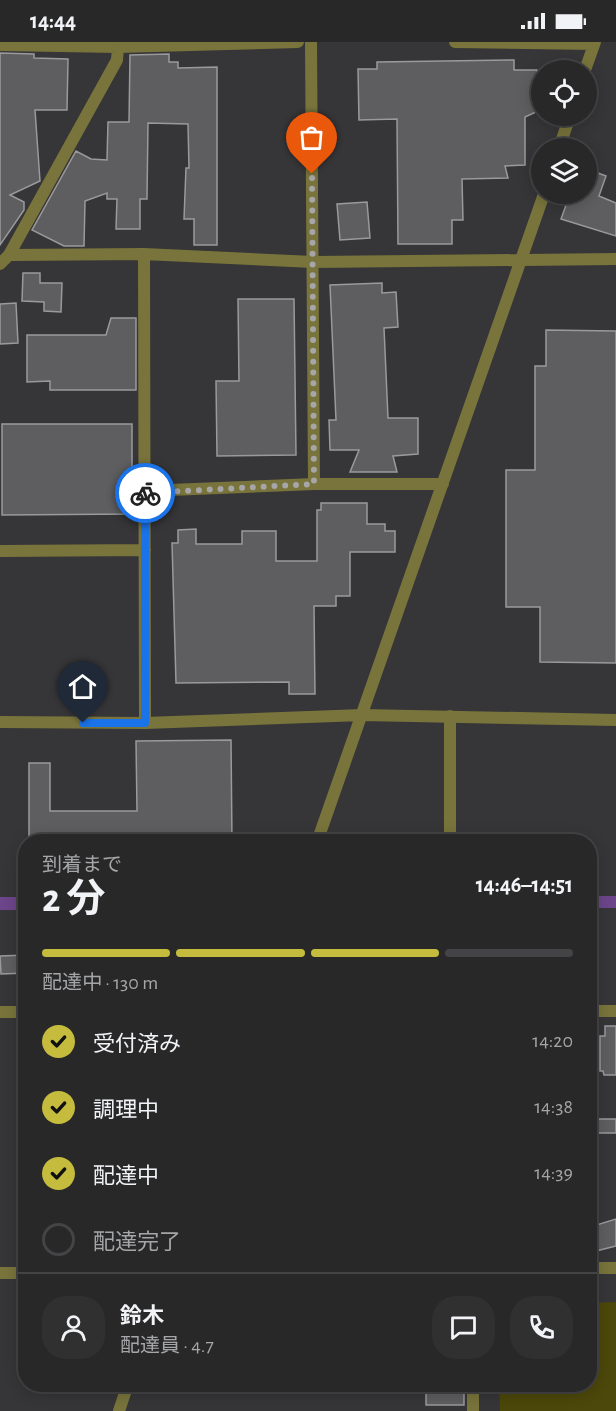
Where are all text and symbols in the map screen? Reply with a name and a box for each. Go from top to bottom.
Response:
text: 14:44 [30,10,76,32]
map controls [531,60,597,204]
button: locate [531,60,597,126]
pin [286,112,337,174]
icon: bag [295,121,328,154]
button: layers [531,138,597,204]
courier [115,463,175,523]
icon: bike [129,477,162,510]
pin [57,661,108,723]
icon: home [66,670,99,703]
text: 到着まで [42,855,122,875]
text: 14:46–14:51 [476,874,573,896]
text: 2 分 [42,880,105,919]
text: 配達中 · 130 m [42,973,158,993]
icon: check [42,1025,75,1058]
text: 14:20 [532,1031,573,1051]
text: 受付済み [93,1033,181,1055]
icon: check [42,1091,75,1124]
text: 14:38 [534,1097,573,1117]
text: 調理中 [93,1099,159,1121]
icon: check [42,1157,75,1190]
text: 14:39 [534,1163,573,1183]
text: 配達中 [93,1165,159,1187]
text: 配達完了 [93,1231,181,1253]
button: person [42,1296,105,1359]
button: chat [432,1296,495,1359]
button: phone [510,1296,573,1359]
text: 鈴木 [120,1305,164,1327]
text: 配達員 · 4.7 [120,1336,214,1356]

